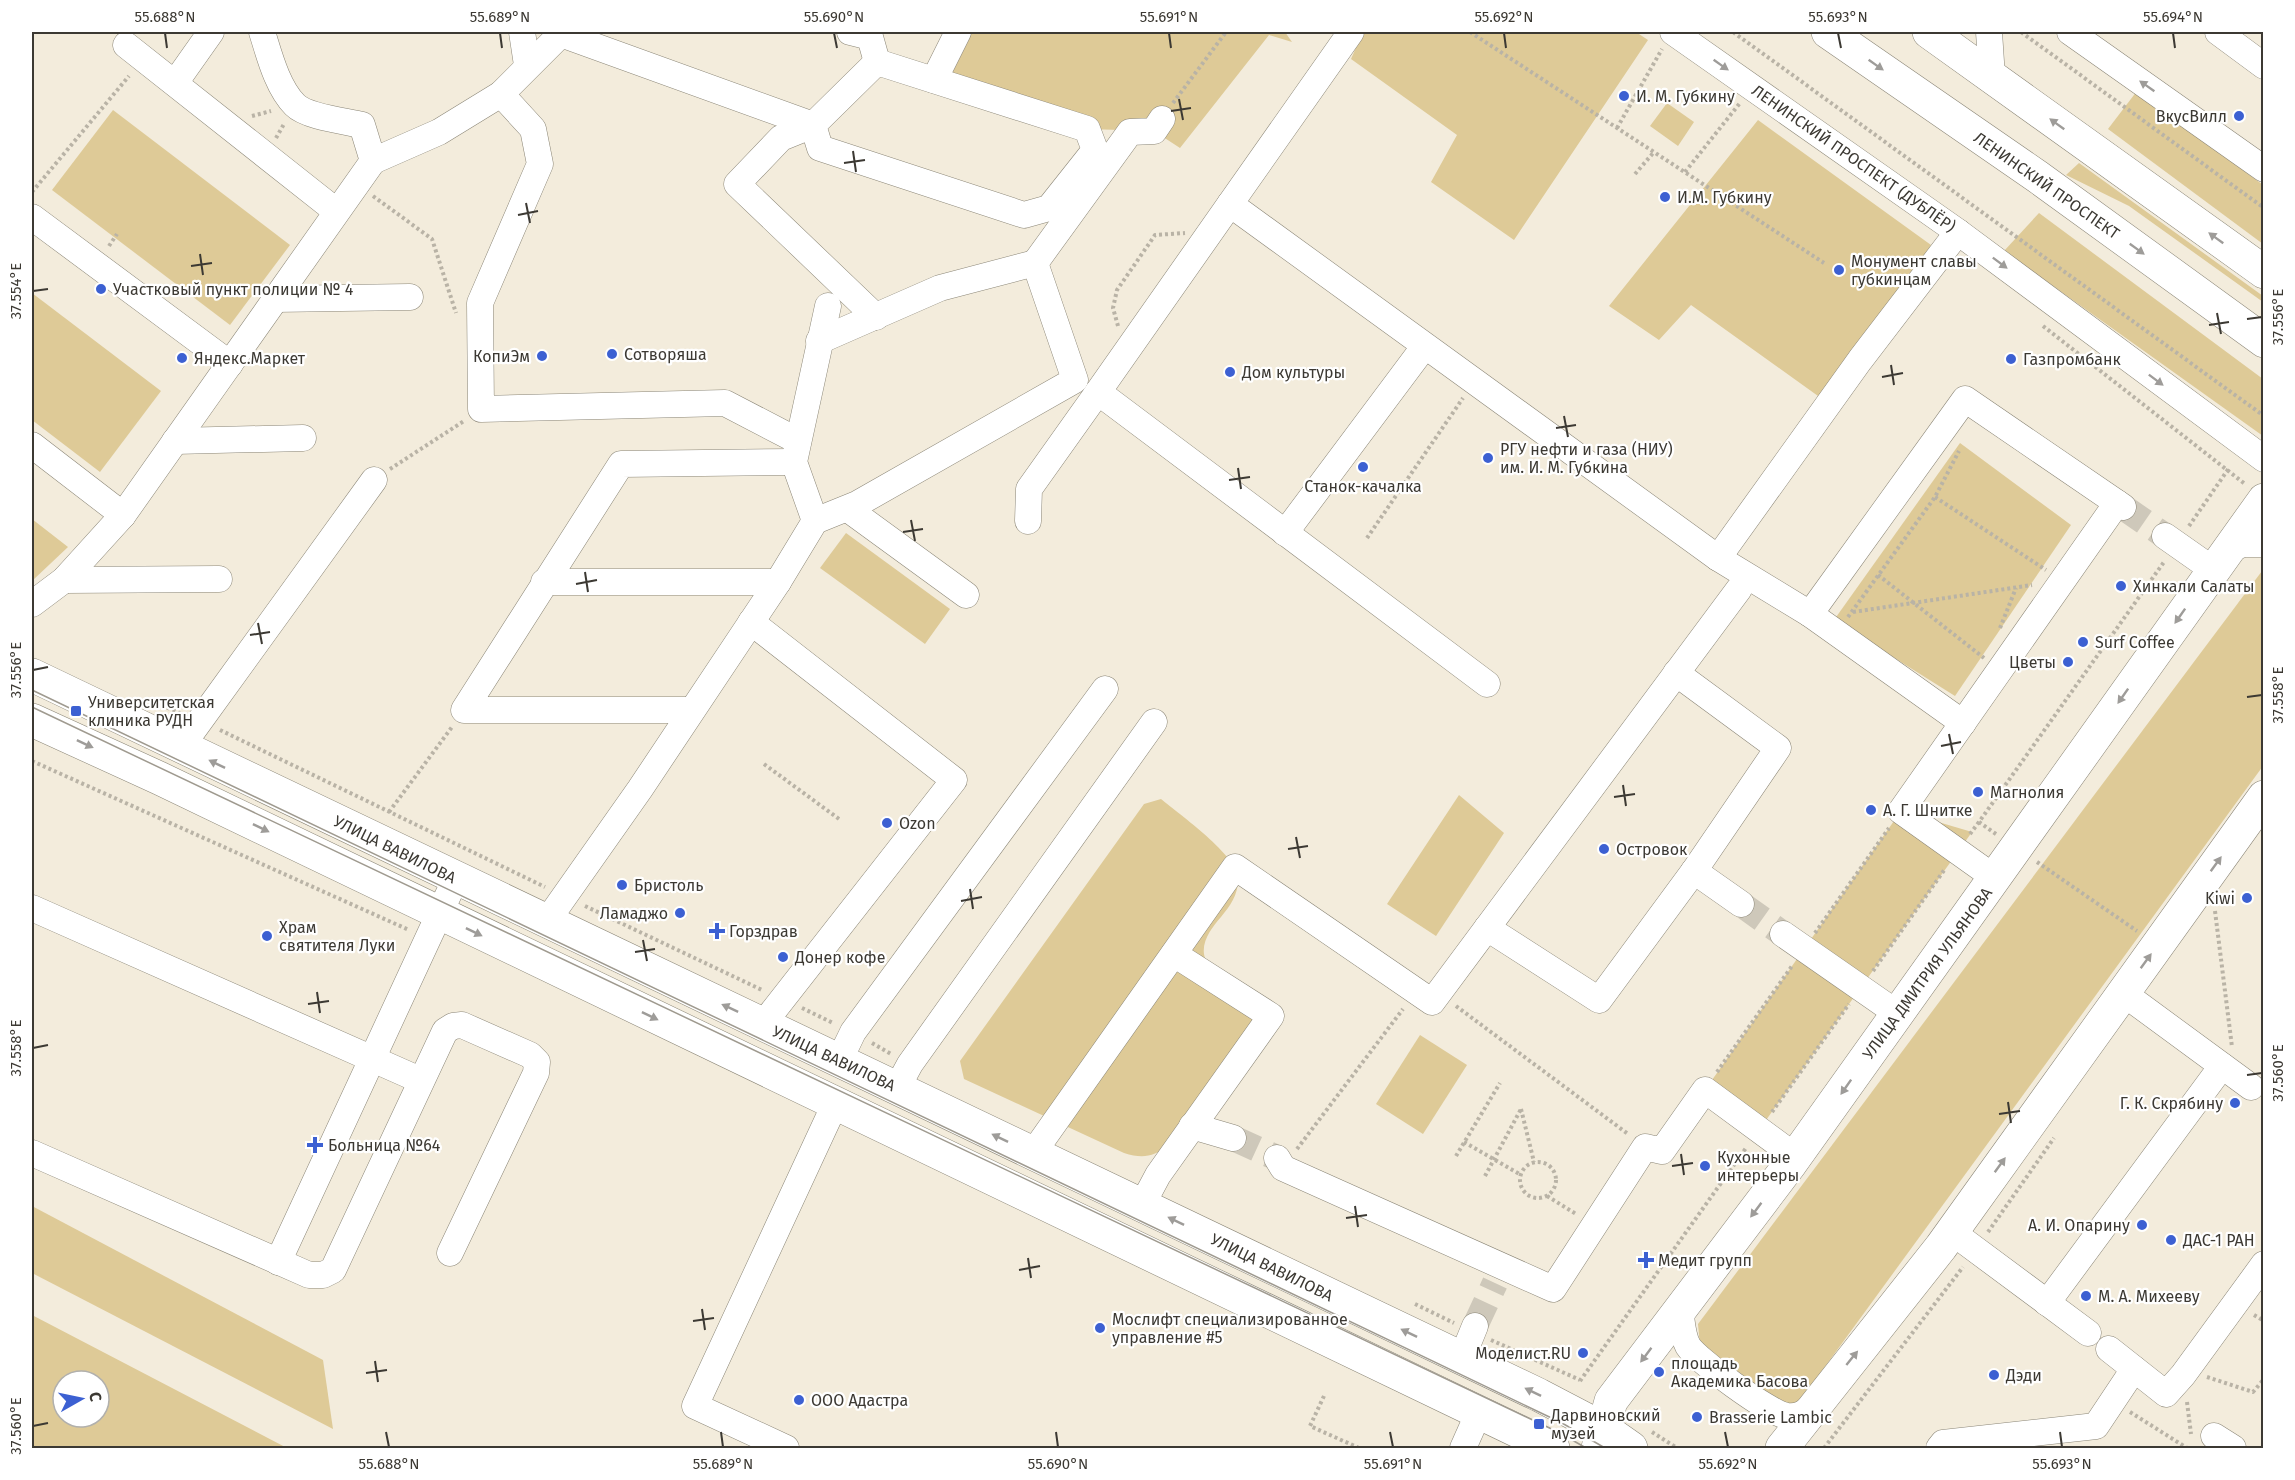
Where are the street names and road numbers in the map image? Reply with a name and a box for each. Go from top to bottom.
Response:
street label: ЛЕНИНСКИЙ ПРОСПЕКТ (ДУБЛЁР) [1748,81,1959,236]
street label: ЛЕНИНСКИЙ ПРОСПЕКТ [1970,128,2124,243]
street label: УЛИЦА ВАВИЛОВА [331,812,460,888]
street label: УЛИЦА ДМИТРИЯ УЛЬЯНОВА [1859,883,1997,1063]
street label: УЛИЦА ВАВИЛОВА [769,1022,899,1096]
street label: УЛИЦА ВАВИЛОВА [1208,1230,1337,1306]

